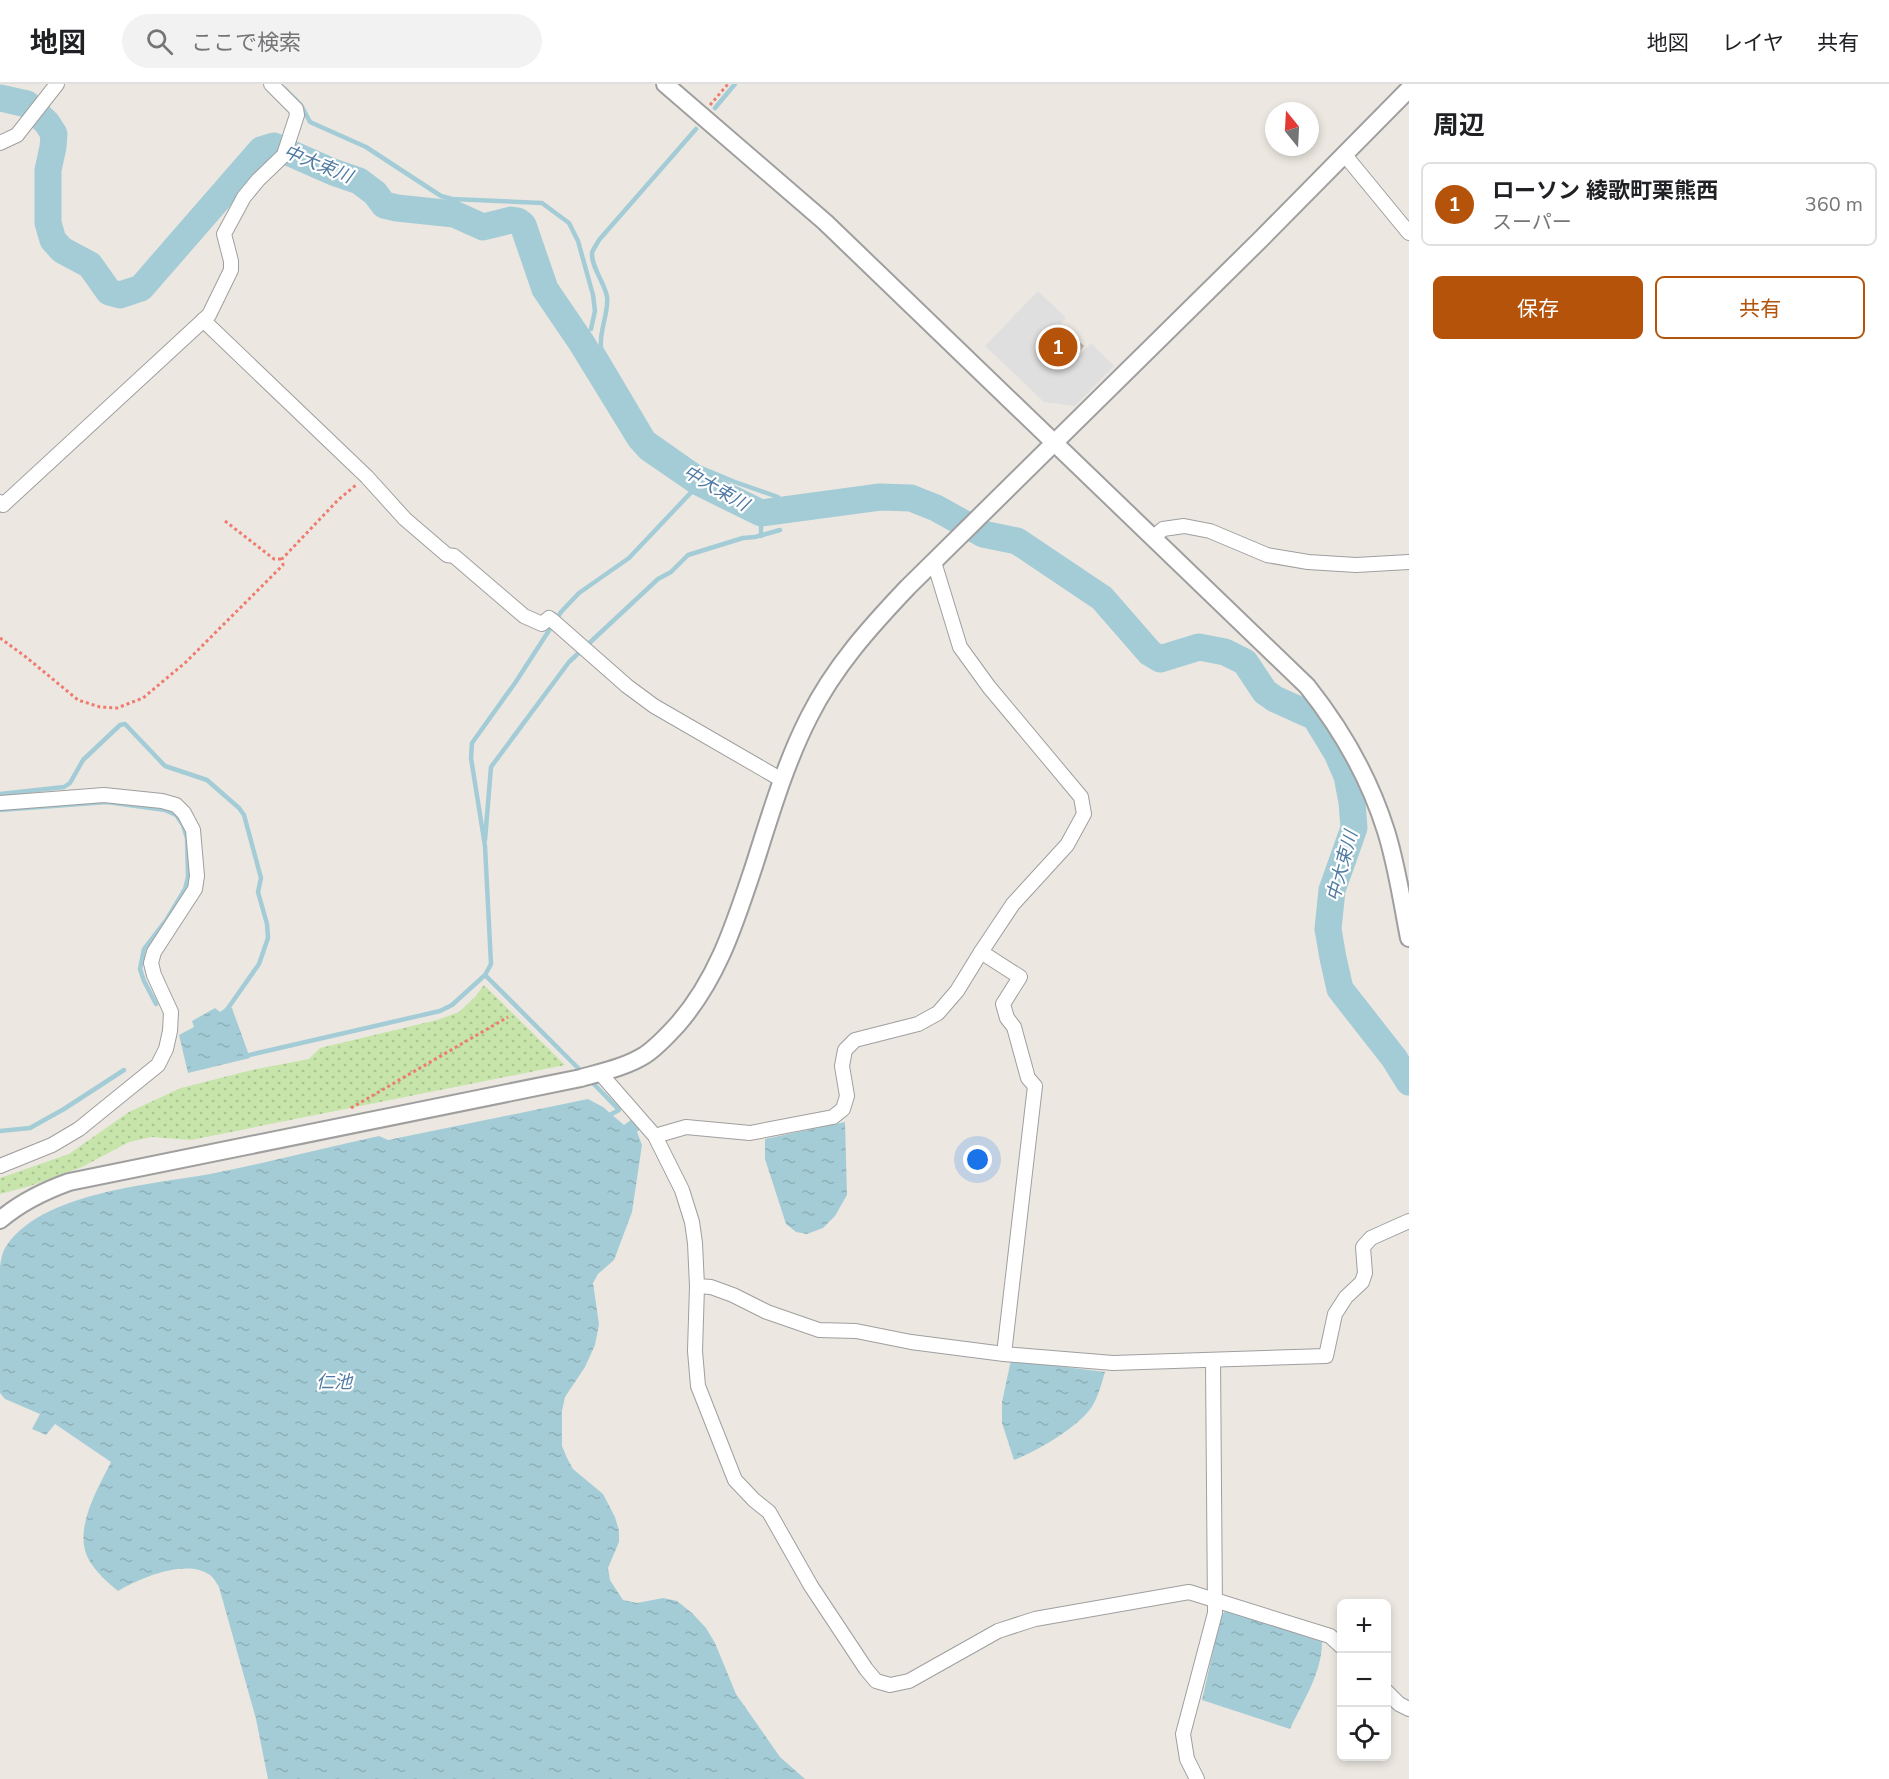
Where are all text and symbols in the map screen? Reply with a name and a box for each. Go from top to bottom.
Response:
search box [122,14,542,68]
text: 地図 [30,24,86,62]
icon: search [143,25,176,58]
text: ここで検索 [191,28,301,58]
text: 地図 [1647,29,1689,57]
text: レイヤ [1722,29,1784,57]
text: 共有 [1817,29,1859,57]
north arrow [1265,102,1319,156]
text: 周辺 [1433,108,1485,143]
water label: 中大束川 [280,139,358,189]
text: ローソン 綾歌町栗熊西 [1492,176,1718,206]
text: 1 [1449,191,1461,218]
text: 360 m [1805,191,1863,218]
text: スーパー [1492,209,1572,236]
button: 保存 [1433,276,1643,339]
button: 共有 [1655,276,1865,339]
pin: 1 [1038,324,1078,370]
water label: 中大束川 [679,460,755,517]
water label: 中大束川 [1321,826,1363,904]
your location [963,1145,992,1174]
water label: 仁池 [316,1370,354,1394]
map controls [1337,1599,1391,1761]
button: + [1337,1599,1391,1653]
button: − [1337,1653,1391,1707]
button: locate [1337,1707,1391,1761]

